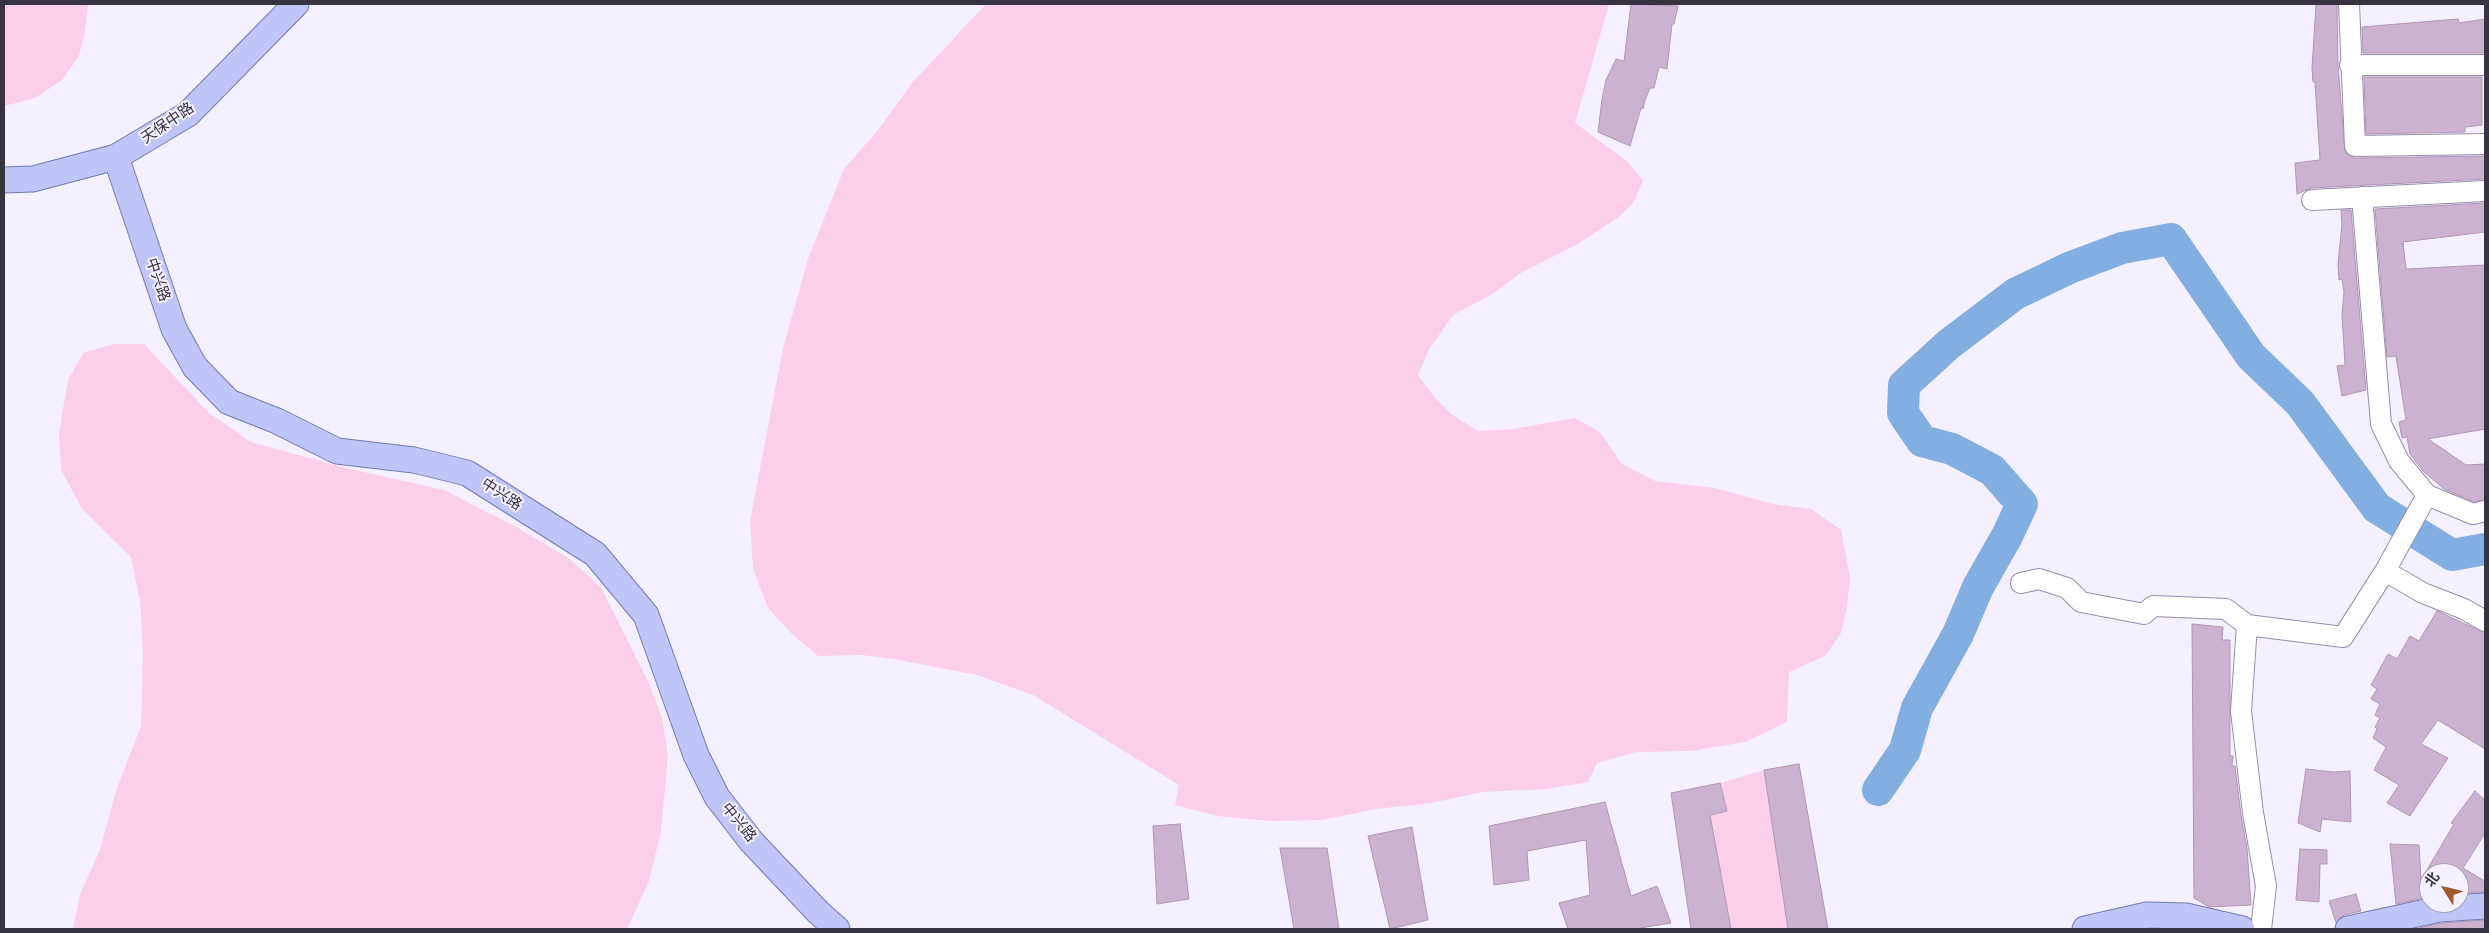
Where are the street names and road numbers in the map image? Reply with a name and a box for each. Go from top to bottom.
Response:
street label: 天保中路 [138,100,198,148]
street label: 中兴路 [141,256,173,304]
street label: 中兴路 [477,475,525,515]
street label: 中兴路 [717,800,759,846]

